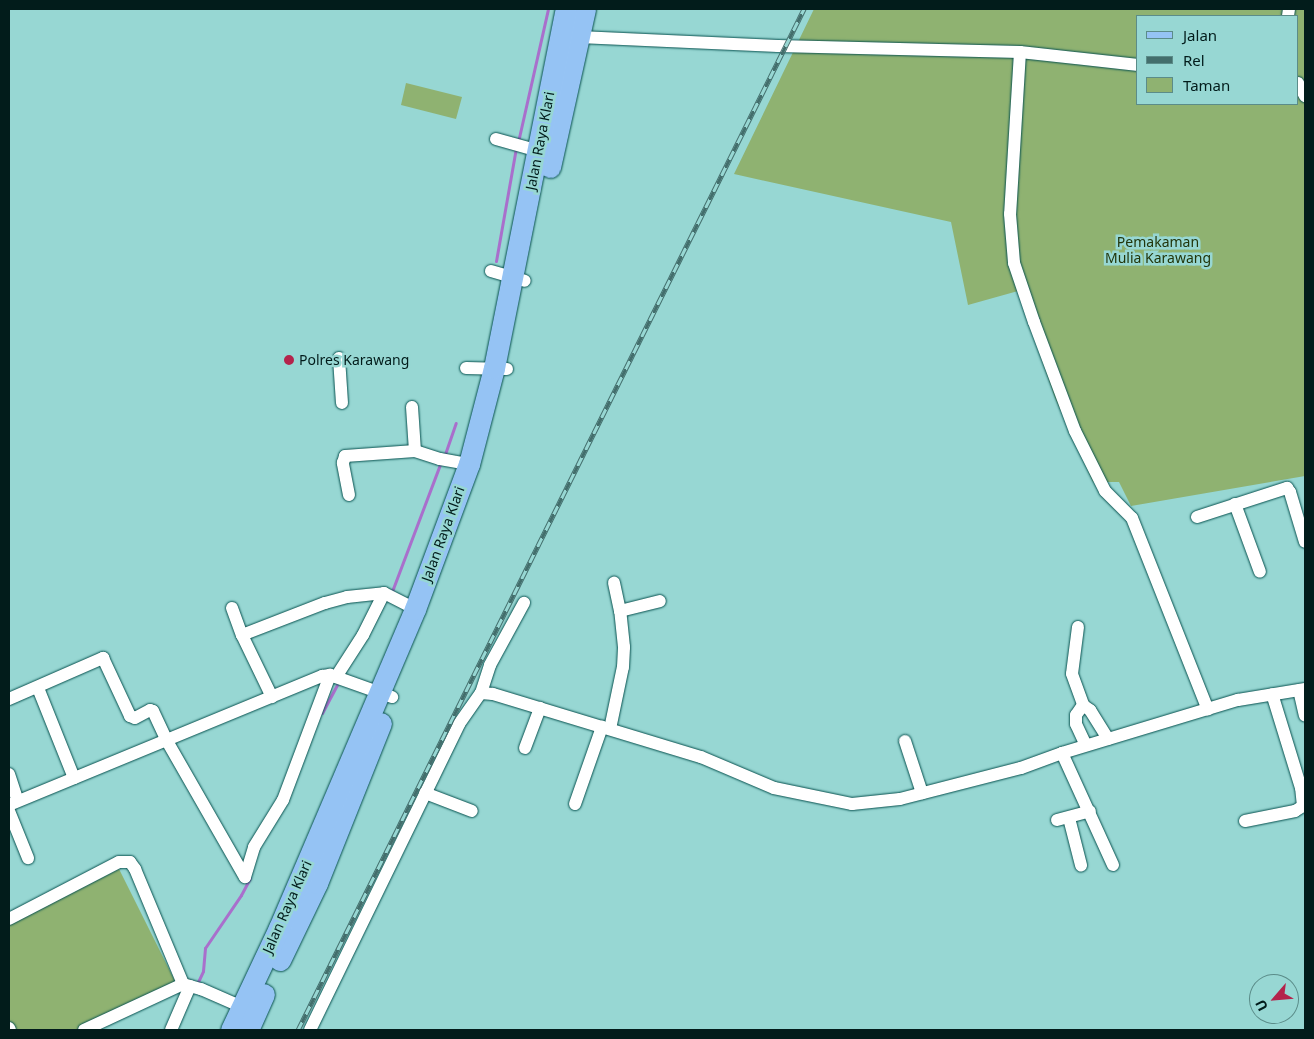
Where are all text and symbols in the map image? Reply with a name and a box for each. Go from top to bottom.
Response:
legend [1136,15,1299,105]
text: Jalan [1183,25,1217,45]
text: Rel [1183,50,1205,70]
text: Taman [1183,75,1230,95]
street label: Jalan Raya Klari [522,90,558,192]
park label: Pemakaman Mulia Karawang [1105,234,1211,266]
place label: Polres Karawang [299,352,409,368]
marker: Polres Karawang [283,354,295,366]
street label: Jalan Raya Klari [418,484,468,584]
street label: Jalan Raya Klari [259,858,315,956]
north arrow [1249,974,1299,1024]
text: U [1250,997,1272,1015]

